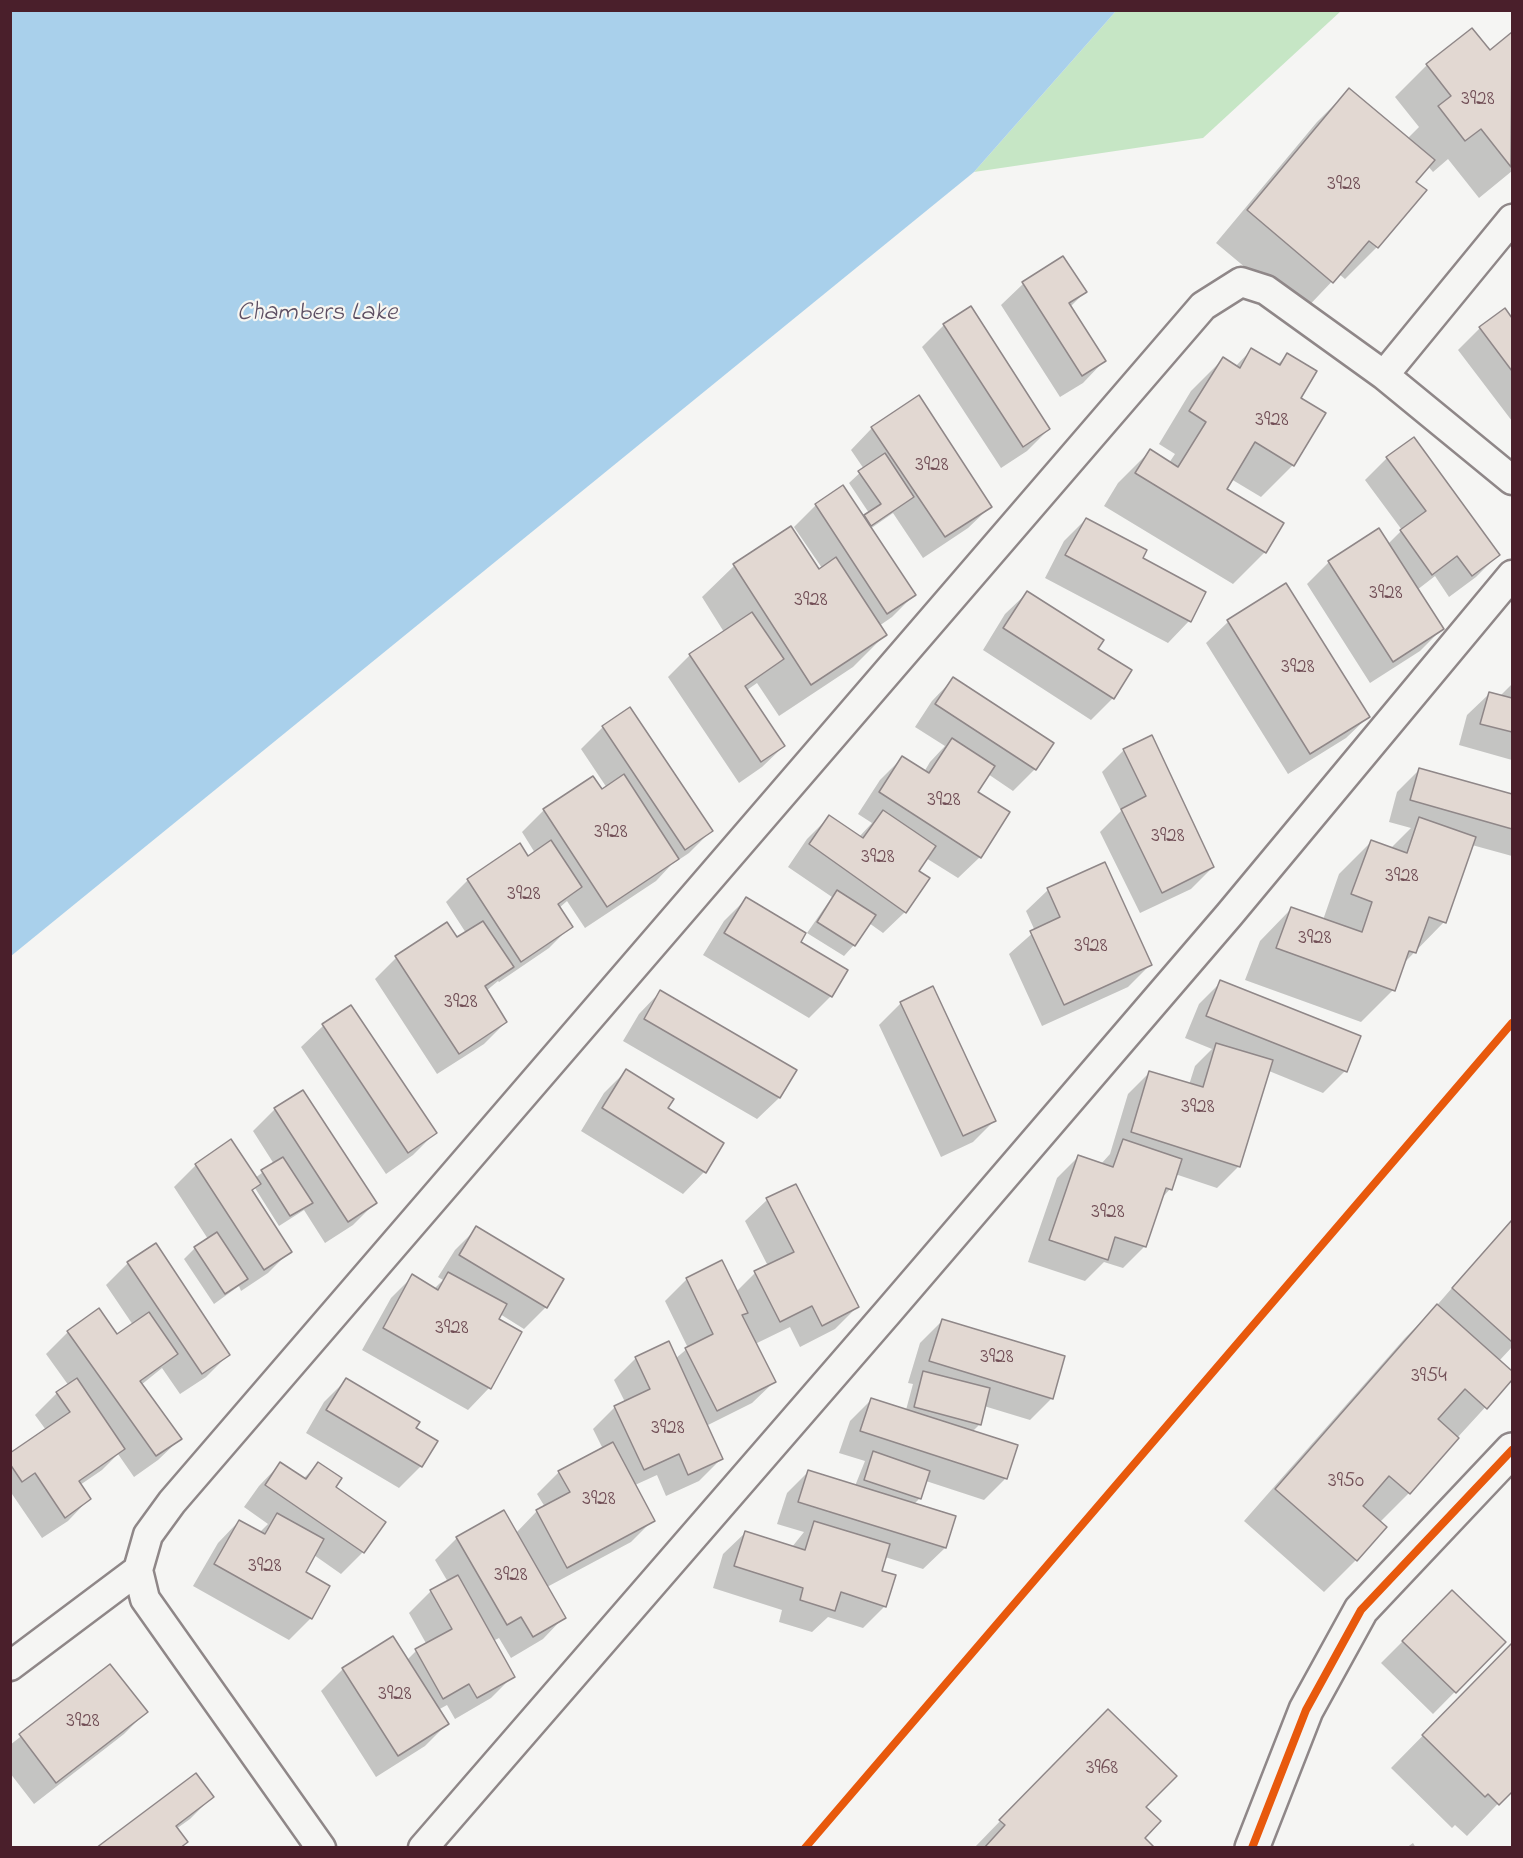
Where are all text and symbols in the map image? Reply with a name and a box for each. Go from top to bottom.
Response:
house number: 3928 [1461,88,1495,114]
house number: 3928 [1327,173,1361,199]
water label: Chambers Lake [237,299,397,331]
house number: 3928 [1255,409,1289,435]
house number: 3928 [915,454,949,480]
house number: 3928 [1369,582,1403,608]
house number: 3928 [794,589,828,615]
house number: 3928 [1281,656,1315,682]
house number: 3928 [927,789,961,815]
house number: 3928 [594,821,628,847]
house number: 3928 [1151,825,1185,851]
house number: 3928 [861,846,895,872]
house number: 3928 [1385,865,1419,891]
house number: 3928 [507,883,541,909]
house number: 3928 [1298,927,1332,953]
house number: 3928 [1074,935,1108,961]
house number: 3928 [444,991,478,1017]
house number: 3928 [1181,1096,1215,1122]
house number: 3928 [1091,1201,1125,1227]
house number: 3928 [435,1317,469,1343]
house number: 3928 [980,1346,1014,1372]
house number: 3954 [1411,1365,1447,1391]
house number: 3928 [651,1417,685,1443]
house number: 3950 [1328,1470,1364,1496]
house number: 3928 [582,1488,616,1514]
house number: 3928 [248,1555,282,1581]
house number: 3928 [494,1564,528,1590]
house number: 3928 [378,1683,412,1709]
house number: 3928 [66,1710,100,1736]
house number: 3968 [1086,1757,1118,1783]

